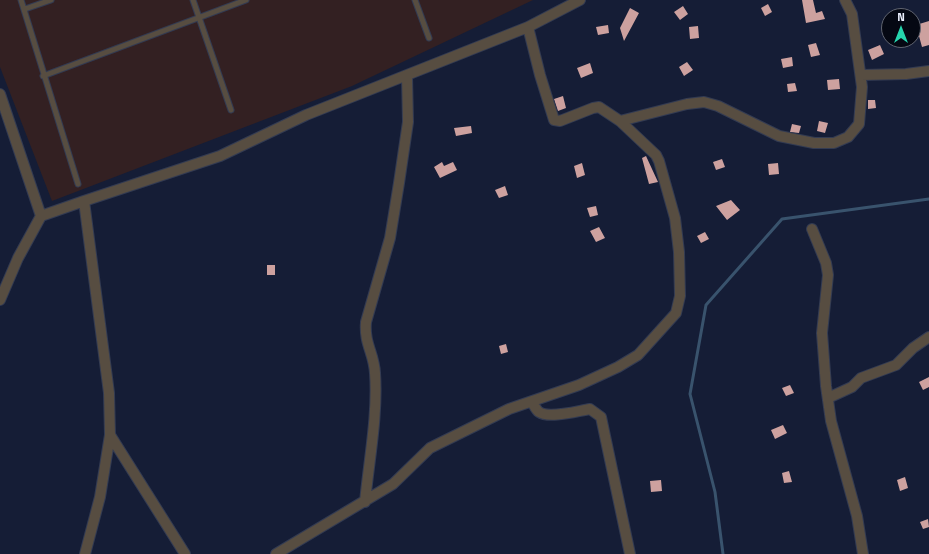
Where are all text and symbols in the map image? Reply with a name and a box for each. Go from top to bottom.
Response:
north arrow [881,8,921,48]
text: N [897,9,905,25]

